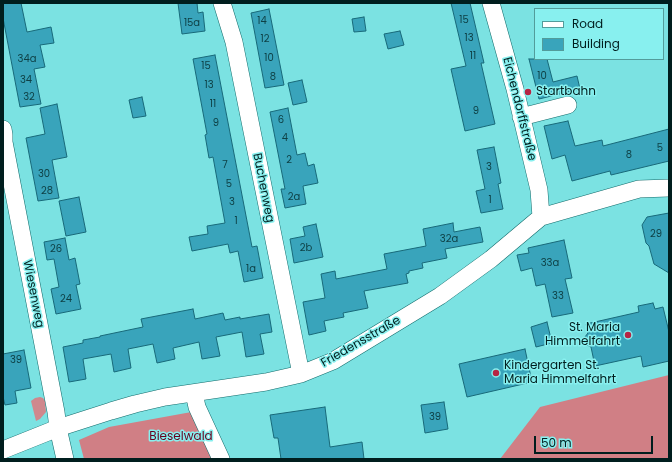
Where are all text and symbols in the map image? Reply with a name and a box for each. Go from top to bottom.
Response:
legend [534,8,664,60]
house number: 15 [459,14,469,26]
house number: 14 [257,15,267,27]
text: Road [572,15,603,32]
house number: 15a [184,17,200,29]
house number: 13 [464,32,474,44]
house number: 12 [261,33,269,45]
text: Building [572,35,620,52]
house number: 11 [470,50,476,62]
house number: 10 [264,52,274,64]
house number: 34a [18,53,36,65]
street label: Eichendorffstraße [499,56,539,162]
house number: 15 [201,60,211,72]
house number: 10 [537,70,547,82]
house number: 8 [270,71,276,83]
house number: 34 [20,74,32,86]
house number: 13 [204,79,214,91]
place label: Startbahn [536,85,596,99]
marker: Startbahn [523,87,533,97]
house number: 32 [23,91,35,103]
house number: 11 [210,98,216,110]
house number: 9 [473,105,479,117]
house number: 6 [278,114,284,126]
house number: 9 [213,117,219,129]
house number: 4 [282,132,288,144]
house number: 5 [657,142,663,154]
house number: 8 [626,149,632,161]
street label: Buchenweg [249,152,277,224]
house number: 2 [286,154,292,166]
house number: 7 [222,159,228,171]
house number: 3 [486,161,492,173]
house number: 30 [38,168,50,180]
house number: 5 [226,178,232,190]
house number: 28 [41,185,53,197]
house number: 2a [288,191,300,203]
house number: 1 [488,194,492,206]
house number: 3 [229,196,235,208]
house number: 1 [234,215,238,227]
house number: 29 [650,228,662,240]
house number: 32a [440,233,458,245]
house number: 2b [300,242,312,254]
house number: 26 [50,243,62,255]
house number: 33a [541,257,559,269]
street label: Wiesenweg [19,259,47,329]
house number: 1a [246,263,256,275]
house number: 33 [552,290,564,302]
house number: 24 [60,293,72,305]
street label: Friedensstraße [319,313,403,371]
place label: St. Maria Himmelfahrt [545,321,620,349]
marker: St. Maria Himmelfahrt [623,330,633,340]
house number: 39 [10,354,22,366]
place label: Kindergarten St. Maria Himmelfahrt [504,359,616,387]
marker: Kindergarten St. Maria Himmelfahrt [491,368,501,378]
house number: 39 [429,411,441,423]
scale bar [536,428,655,454]
park label: Bieselwald [149,430,213,444]
text: 50 m [541,434,572,451]

